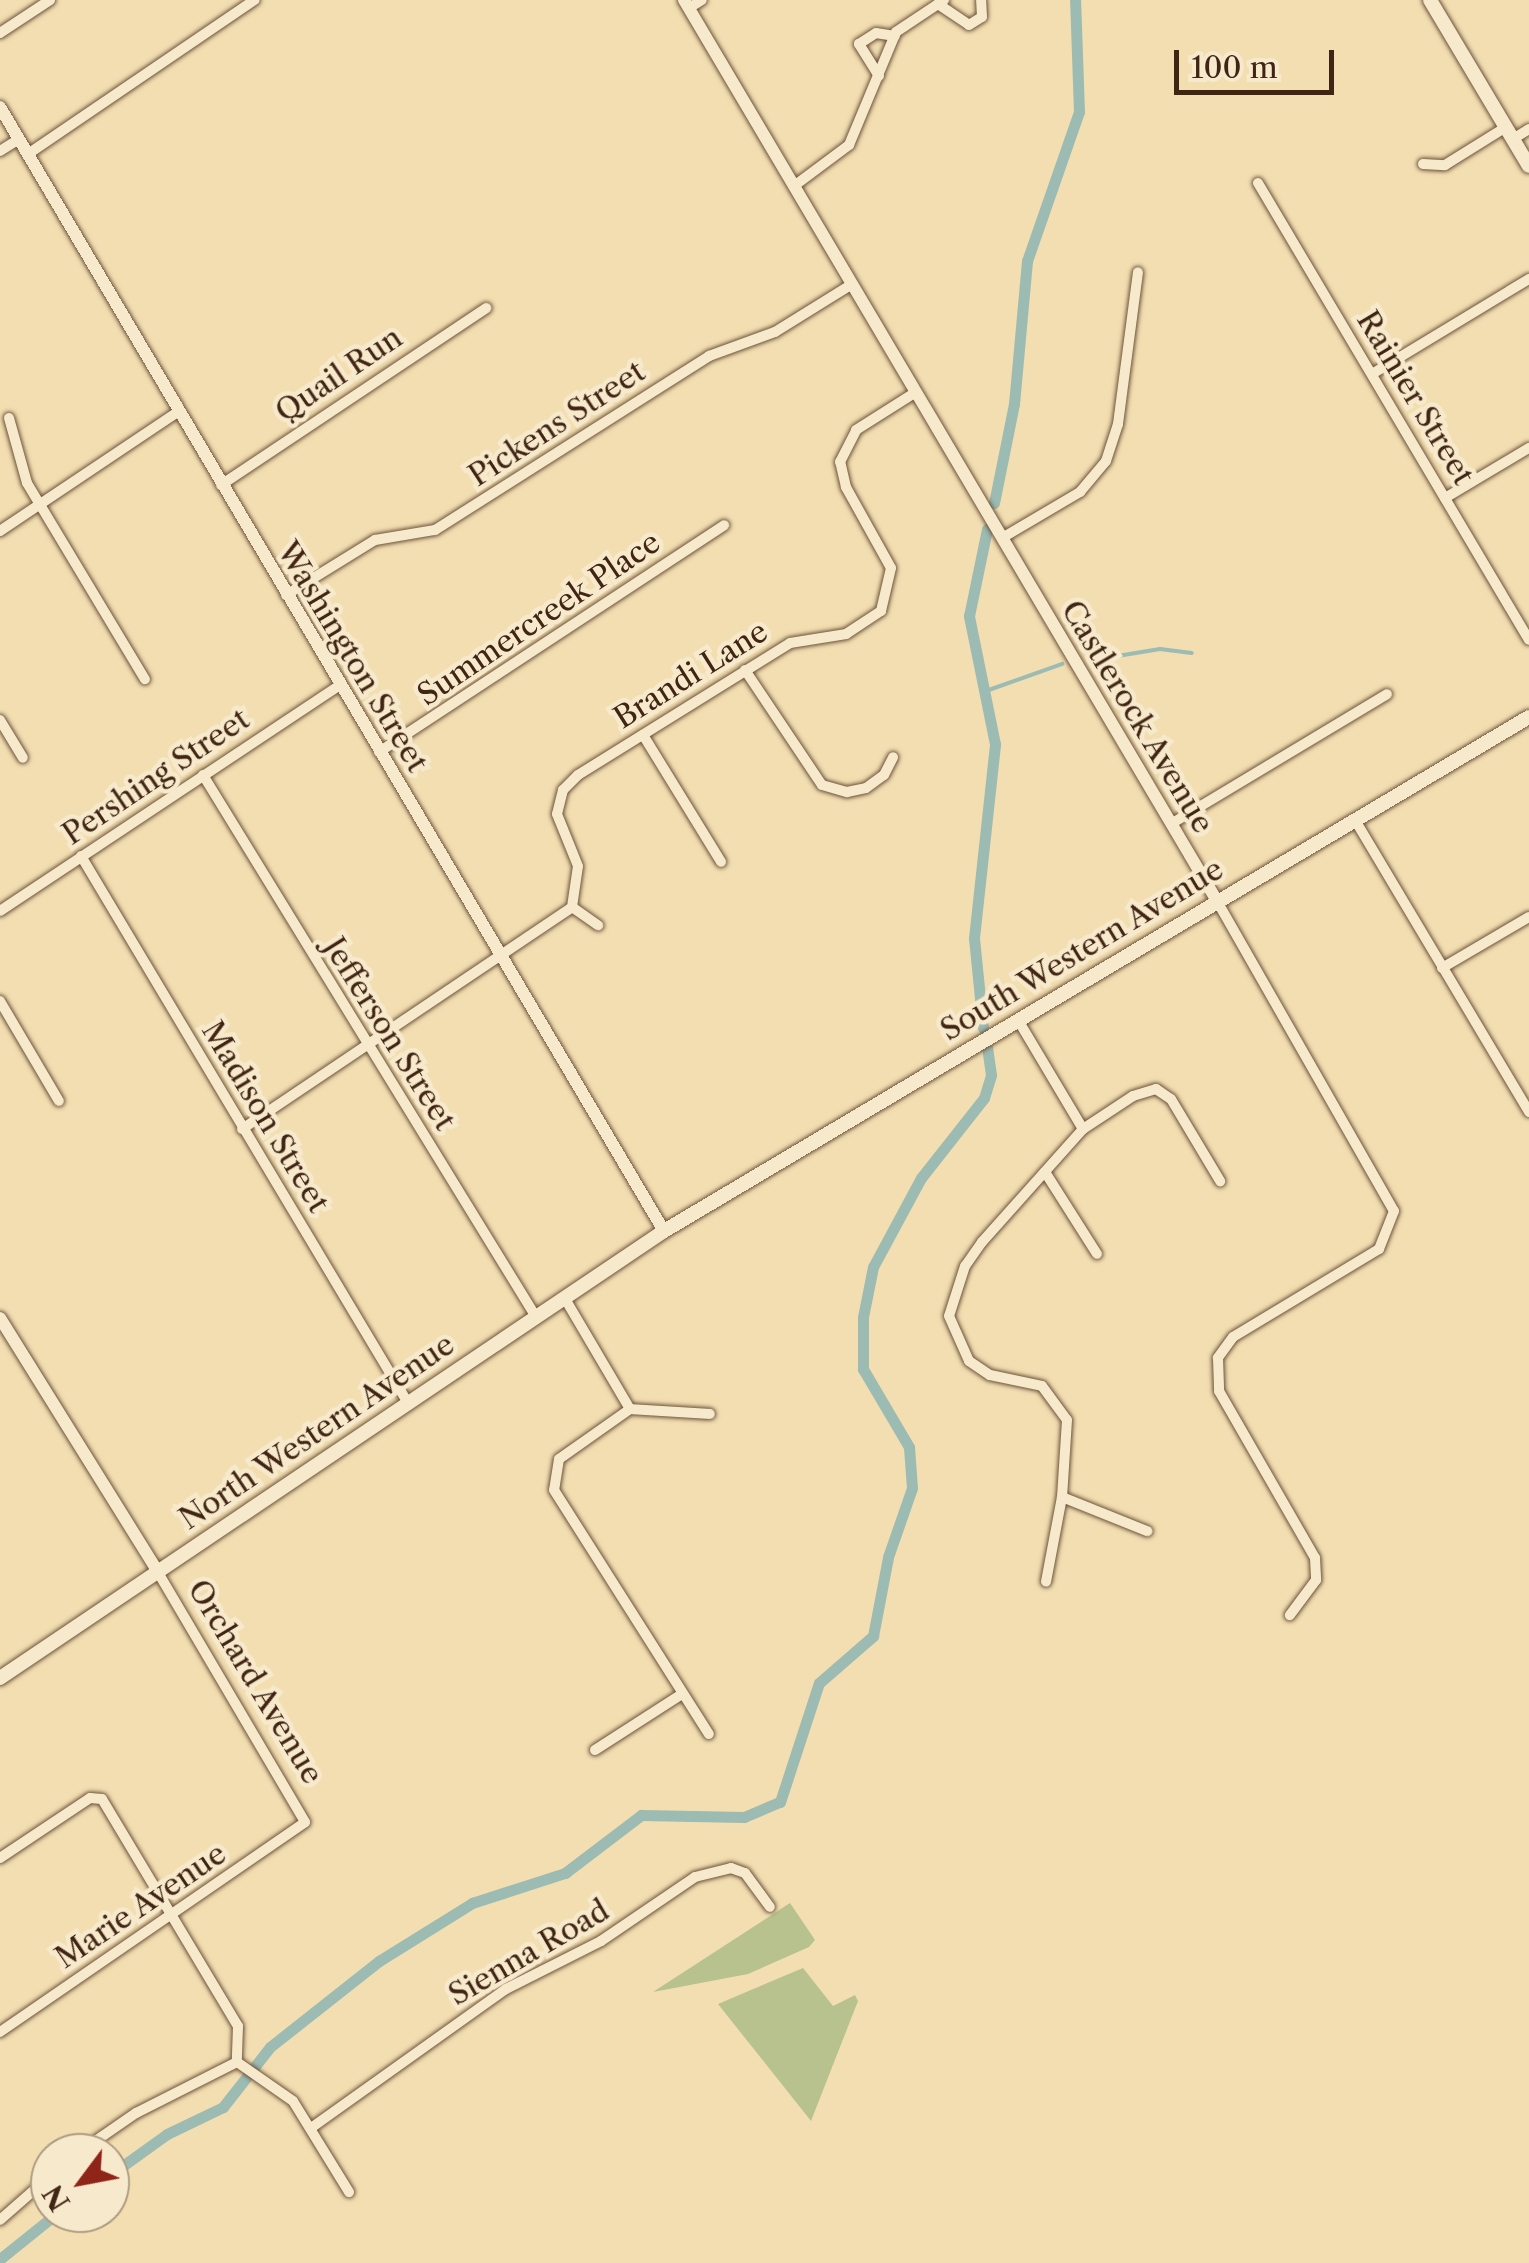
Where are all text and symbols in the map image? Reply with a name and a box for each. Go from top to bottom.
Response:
scale bar [1179,30,1339,92]
text: 100 m [1191,49,1278,86]
street label: Rainier Street [1349,304,1481,492]
street label: Quail Run [269,320,409,430]
street label: Pickens Street [462,354,652,494]
street label: Summercreek Place [411,524,667,714]
street label: Washington Street [269,535,435,779]
street label: Castlerock Avenue [1053,594,1221,840]
street label: Brandi Lane [608,614,774,736]
street label: Pershing Street [56,701,256,853]
street label: South Western Avenue [933,851,1231,1049]
street label: Jefferson Street [315,931,463,1137]
street label: Madison Street [194,1015,336,1219]
street label: North Western Avenue [172,1326,462,1538]
street label: Orchard Avenue [180,1573,330,1791]
street label: Marie Avenue [48,1835,234,1977]
street label: Sienna Road [442,1893,616,2013]
north arrow [30,2133,130,2233]
text: N [35,2179,77,2217]

